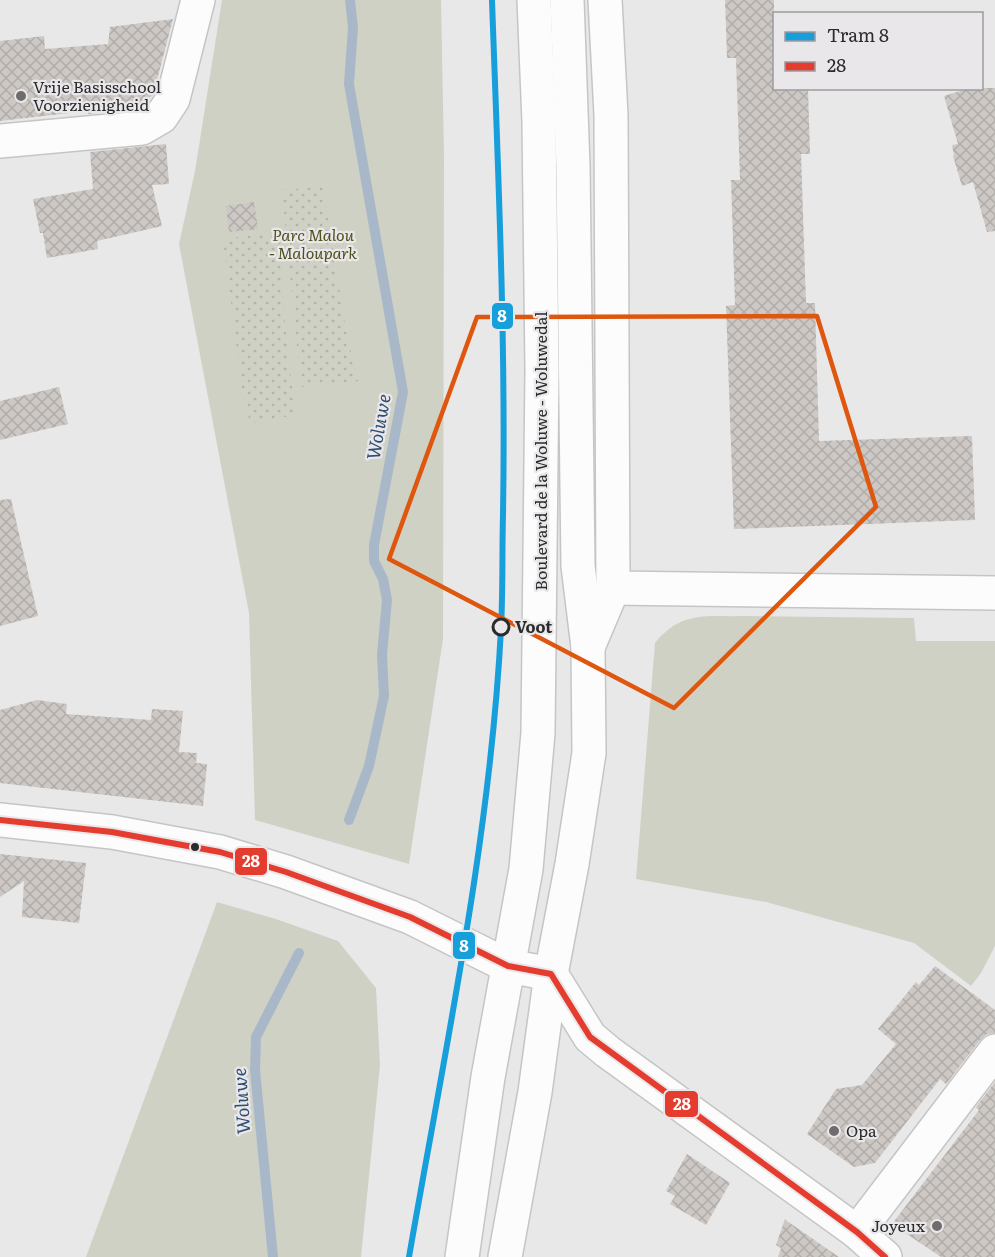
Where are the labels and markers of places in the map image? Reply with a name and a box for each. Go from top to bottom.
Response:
place label: Vrije Basisschool Voorzienigheid [33,74,161,116]
marker: Vrije Basisschool Voorzienigheid [14,89,28,103]
place label: Voot [515,614,552,638]
marker: Voot [492,618,510,636]
unlabelled marker [189,841,201,853]
place label: Opa [846,1118,877,1142]
marker: Opa [827,1124,841,1138]
place label: Joyeux [871,1213,926,1237]
marker: Joyeux [930,1219,944,1233]

